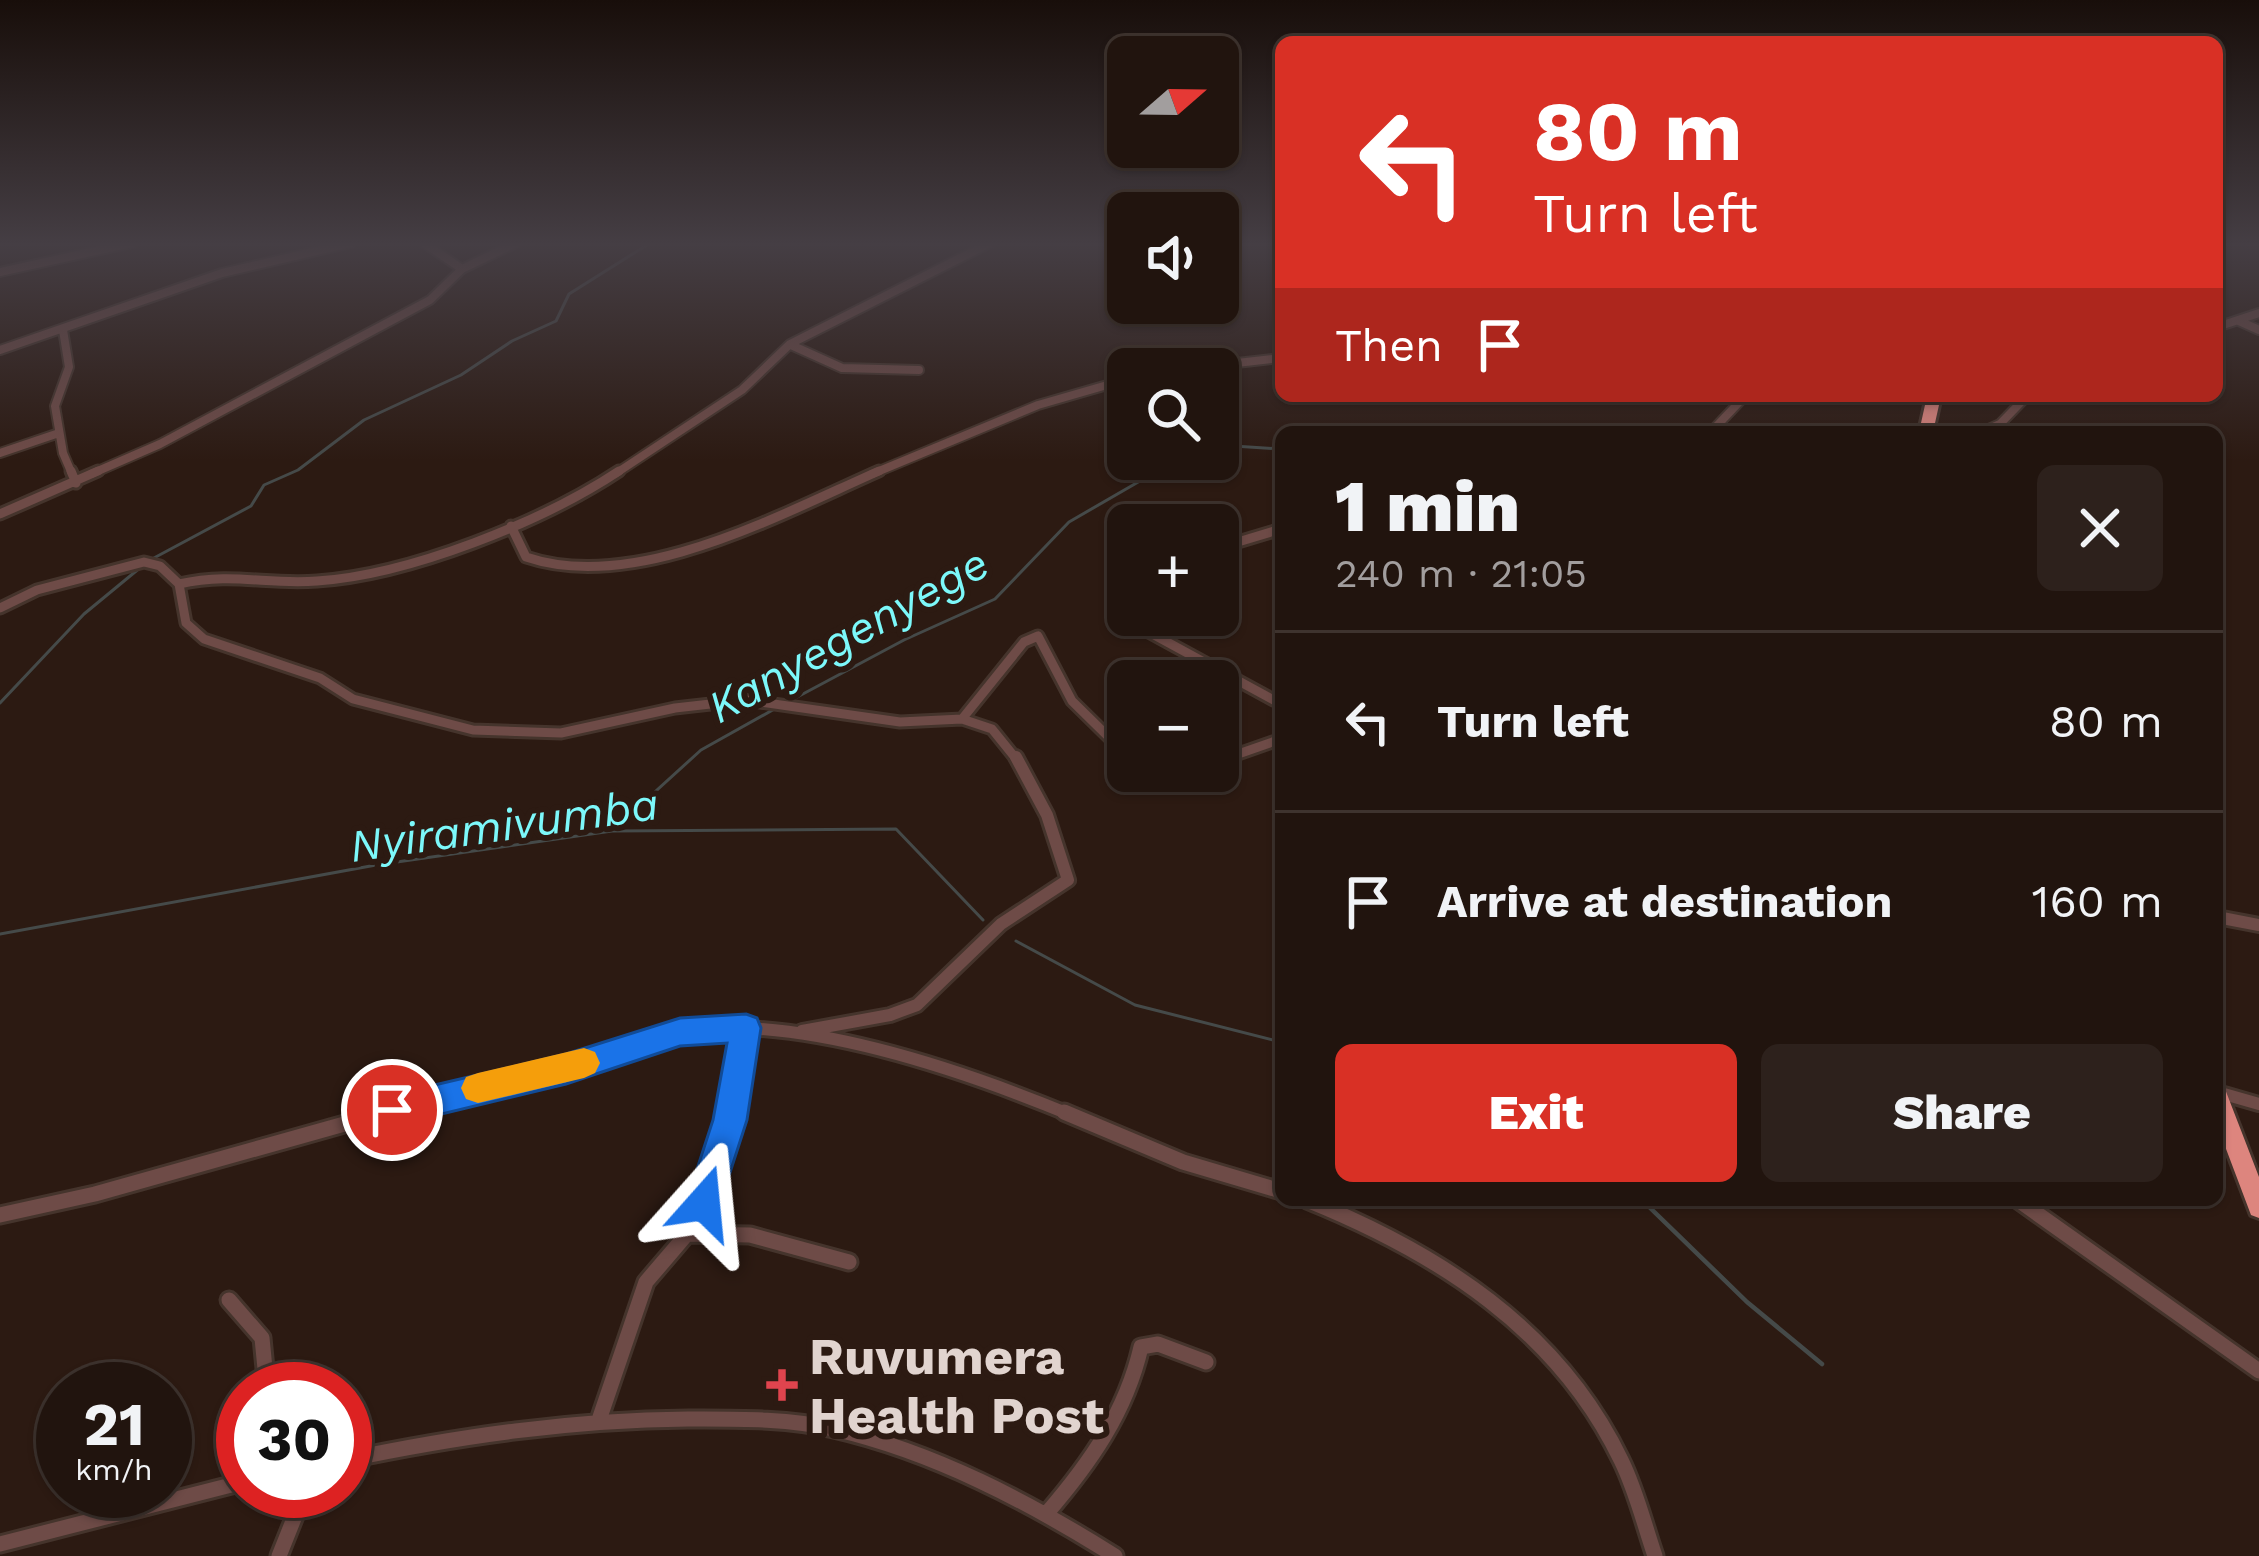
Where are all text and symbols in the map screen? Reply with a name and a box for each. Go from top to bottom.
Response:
north arrow [1107,36,1239,168]
map controls [1107,36,1239,792]
text: 80 m [1533,82,1743,180]
icon: left [1335,84,1491,240]
text: Turn left [1533,182,1758,245]
button: sound [1107,192,1239,324]
icon: arrive [1467,312,1533,378]
text: Then [1335,319,1443,372]
button: search [1107,348,1239,480]
text: 1 min [1335,464,1520,548]
button: close [2037,465,2163,591]
button: + [1107,504,1239,636]
water label: Kanyegenyege [698,536,998,734]
text: 240 m · 21:05 [1335,551,1587,596]
button: − [1107,660,1239,792]
icon: left [1335,689,1401,755]
text: Turn left [1437,695,1629,748]
text: 80 m [2049,695,2163,748]
water label: Nyiramivumba [346,777,662,873]
icon: arrive [1335,869,1401,935]
text: Arrive at destination [1437,875,1892,928]
text: 160 m [2032,875,2163,928]
button: Exit [1335,1044,1737,1182]
button: Share [1761,1044,2163,1182]
pin [341,1059,443,1161]
icon: arrive [359,1077,425,1143]
position arrow [641,1140,767,1266]
place label: Ruvumera Health Post [809,1327,1104,1445]
speed limit sign: 30 [216,1362,372,1518]
marker: Ruvumera Health Post [766,1369,798,1401]
text: 21 [83,1389,145,1460]
text: km/h [75,1452,153,1487]

